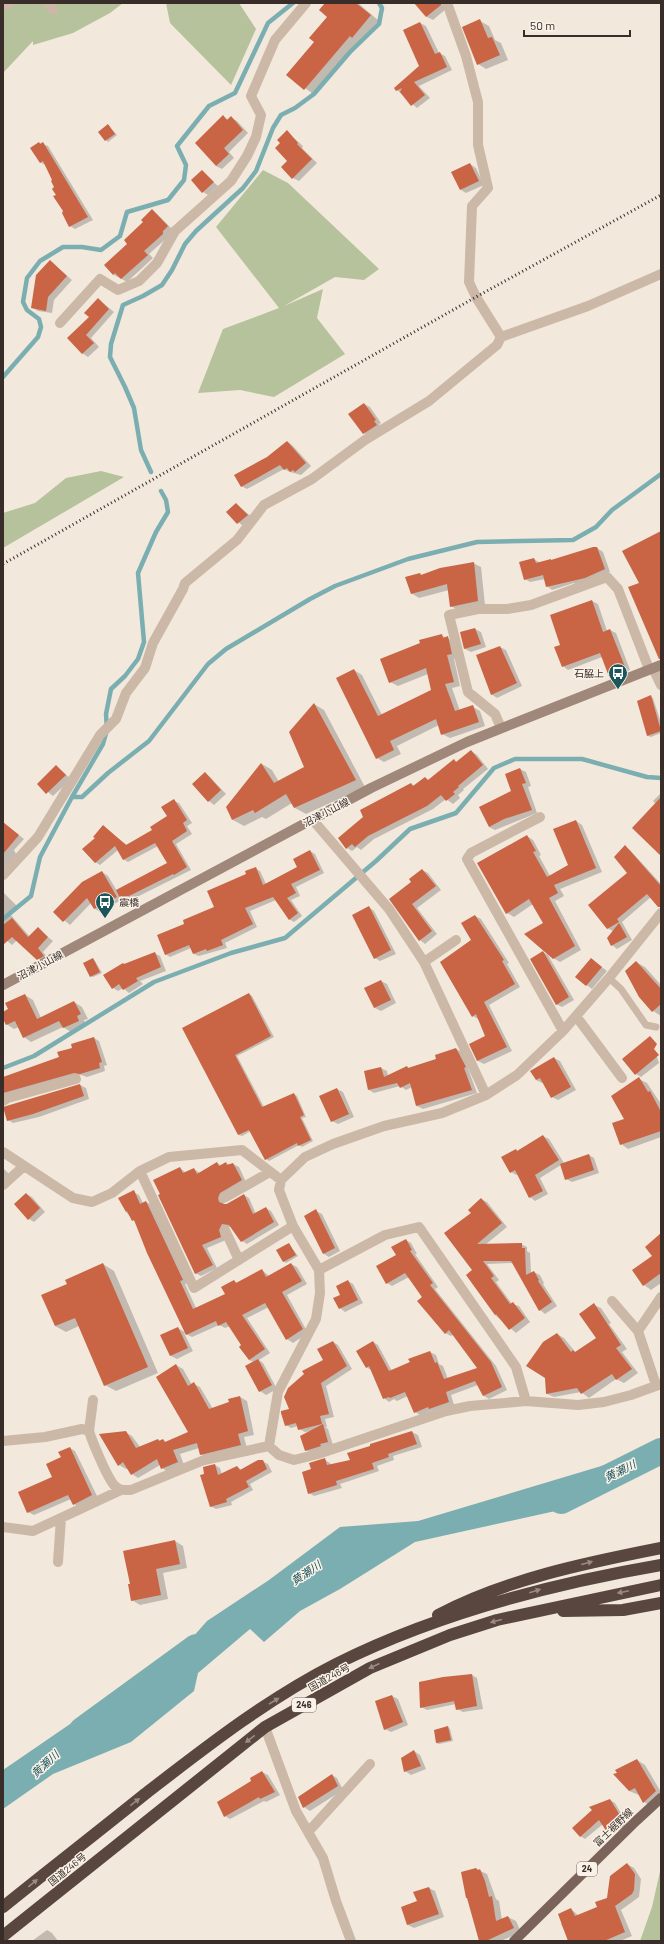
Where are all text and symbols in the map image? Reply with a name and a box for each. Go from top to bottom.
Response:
scale bar [524,12,630,38]
text: 50 m [530,18,555,32]
bus stop icon: 石脇上 [607,662,629,690]
place label: 石脇上 [574,667,604,679]
street label: 沼津小山線 [301,795,351,829]
bus stop icon: 震橋 [94,891,116,919]
place label: 震橋 [119,896,139,908]
street label: 沼津小山線 [15,948,65,982]
water label: 黄瀬川 [602,1457,638,1484]
water label: 黄瀬川 [288,1557,324,1587]
one-way arrow [581,1560,593,1566]
one-way arrow [529,1588,541,1594]
one-way arrow [617,1590,629,1596]
one-way arrow [490,1618,502,1624]
street label: 国道246号 [306,1661,352,1693]
one-way arrow [369,1663,380,1669]
one-way arrow [268,1697,280,1704]
road number: 246 [292,1698,316,1712]
one-way arrow [245,1734,256,1743]
water label: 黄瀬川 [28,1747,62,1780]
one-way arrow [130,1798,141,1806]
street label: 富士裾野線 [591,1805,635,1849]
street label: 国道246号 [45,1850,89,1888]
road number: 24 [577,1862,597,1876]
one-way arrow [28,1878,39,1887]

